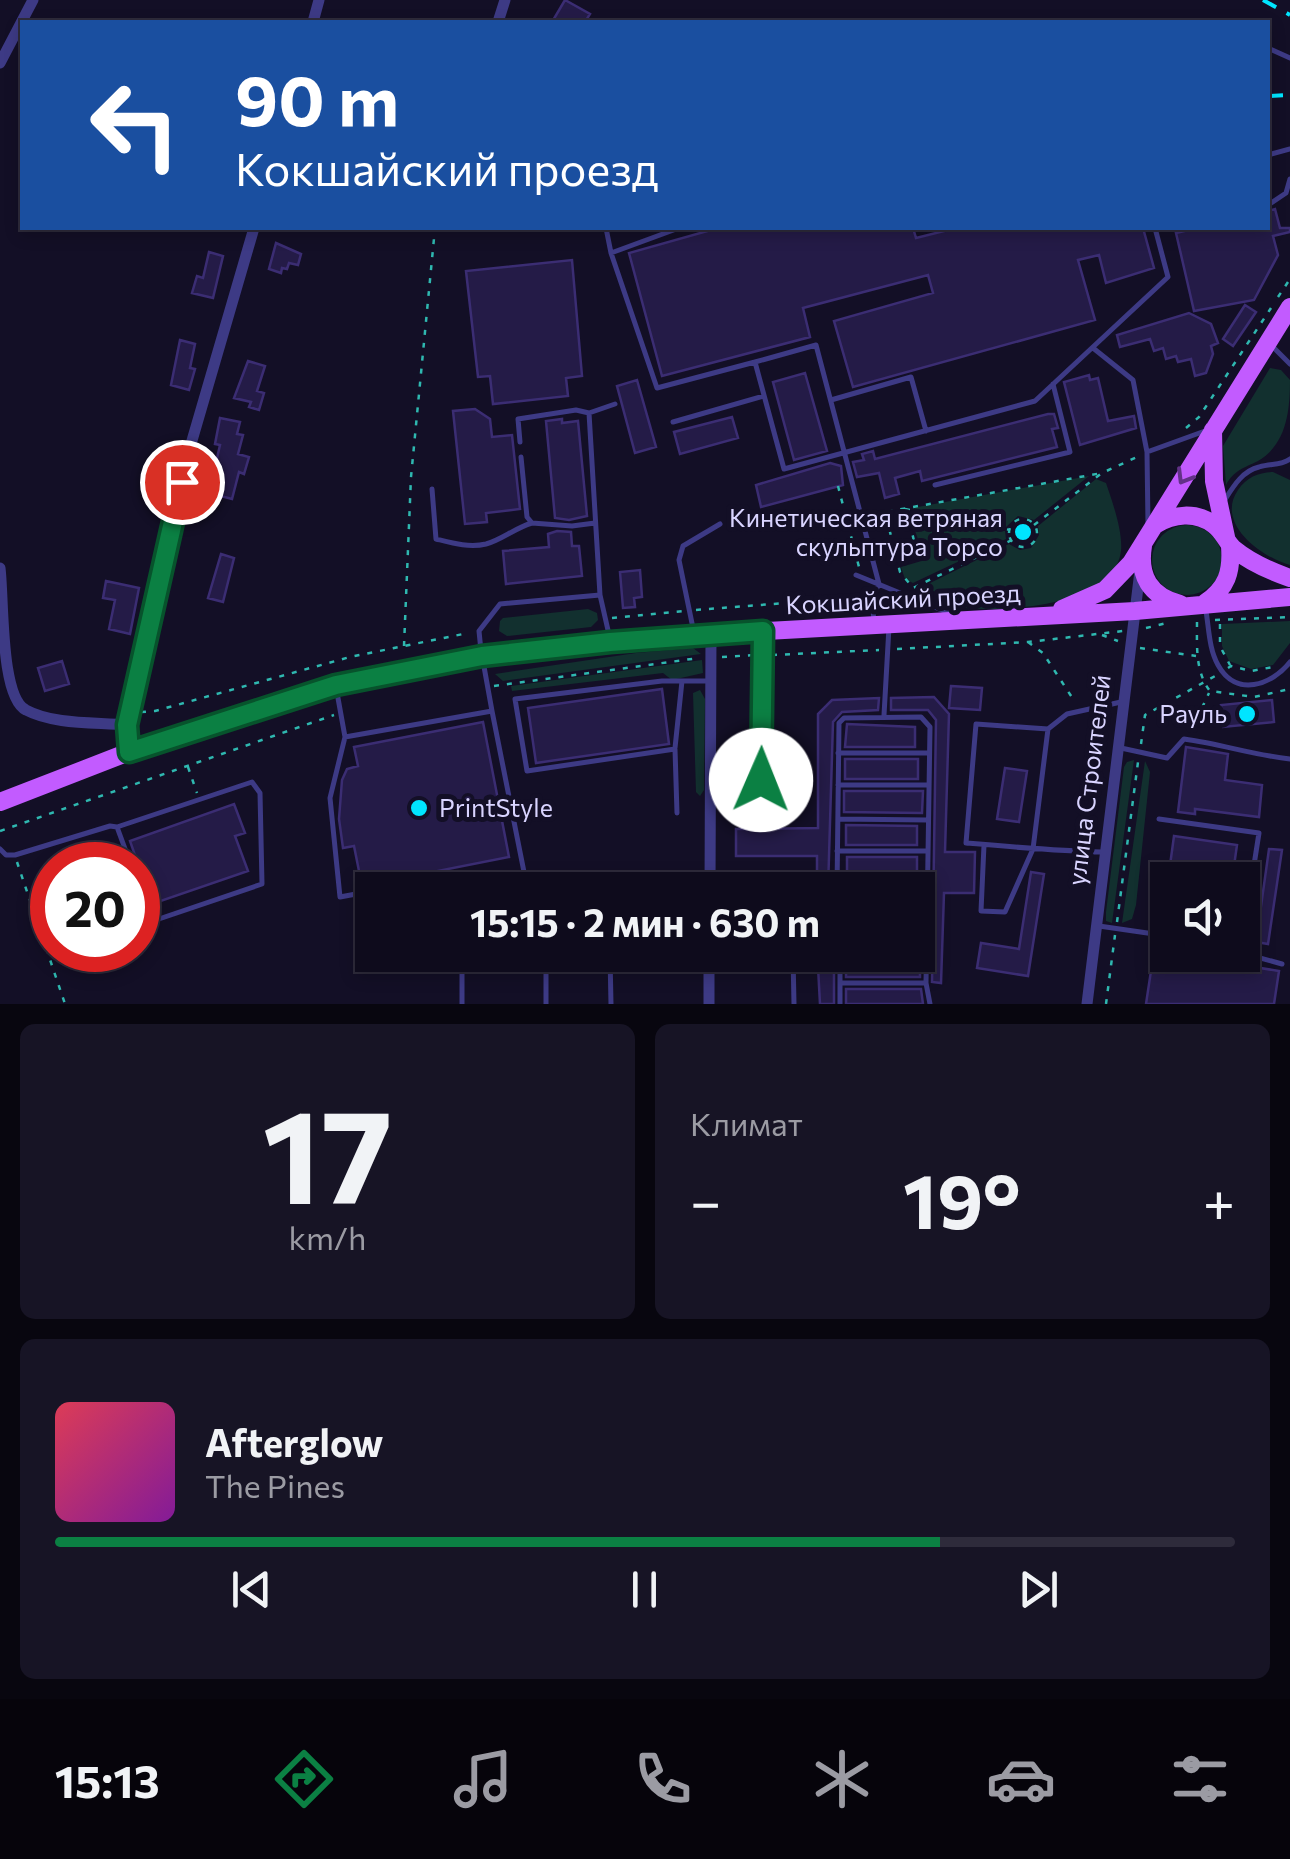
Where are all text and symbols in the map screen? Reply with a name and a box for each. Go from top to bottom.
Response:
text: 90 m [235,55,399,140]
icon: left [70,60,200,190]
text: Кокшайский проезд [235,140,658,195]
pin [140,440,225,525]
icon: arrive [155,455,210,510]
one-way arrow [1177,466,1196,484]
place label: Кинетическая ветряная скульптура Торсо [729,502,1003,561]
marker: Кинетическая ветряная скульптура Торсо [1012,521,1034,543]
street label: Кокшайский проезд [785,577,1022,619]
street label: улица Строителей [1060,673,1116,887]
place label: Рауль [1159,698,1227,728]
marker: Рауль [1236,703,1258,725]
position arrow [709,728,813,832]
place label: PrintStyle [439,792,553,822]
marker: PrintStyle [408,797,430,819]
speed limit sign: 20 [30,842,160,972]
map controls [1150,862,1260,972]
button: sound [1150,862,1260,972]
text: 15:15 · 2 мин · 630 m [470,898,820,945]
text: 17 [262,1072,393,1231]
text: Климат [690,1103,803,1143]
text: 19° [903,1153,1021,1244]
text: − [690,1166,721,1233]
text: + [1203,1166,1235,1233]
text: km/h [289,1217,366,1257]
text: Afterglow [205,1418,383,1465]
text: The Pines [205,1465,345,1505]
icon: previous [224,1562,279,1617]
icon: pause [617,1562,672,1617]
icon: next [1011,1562,1066,1617]
icon: directions [269,1744,339,1814]
icon: music [448,1744,518,1814]
icon: phone [628,1744,698,1814]
icon: climate [807,1744,877,1814]
icon: car [986,1744,1056,1814]
icon: filters [1165,1744,1235,1814]
text: 15:13 [55,1752,160,1807]

